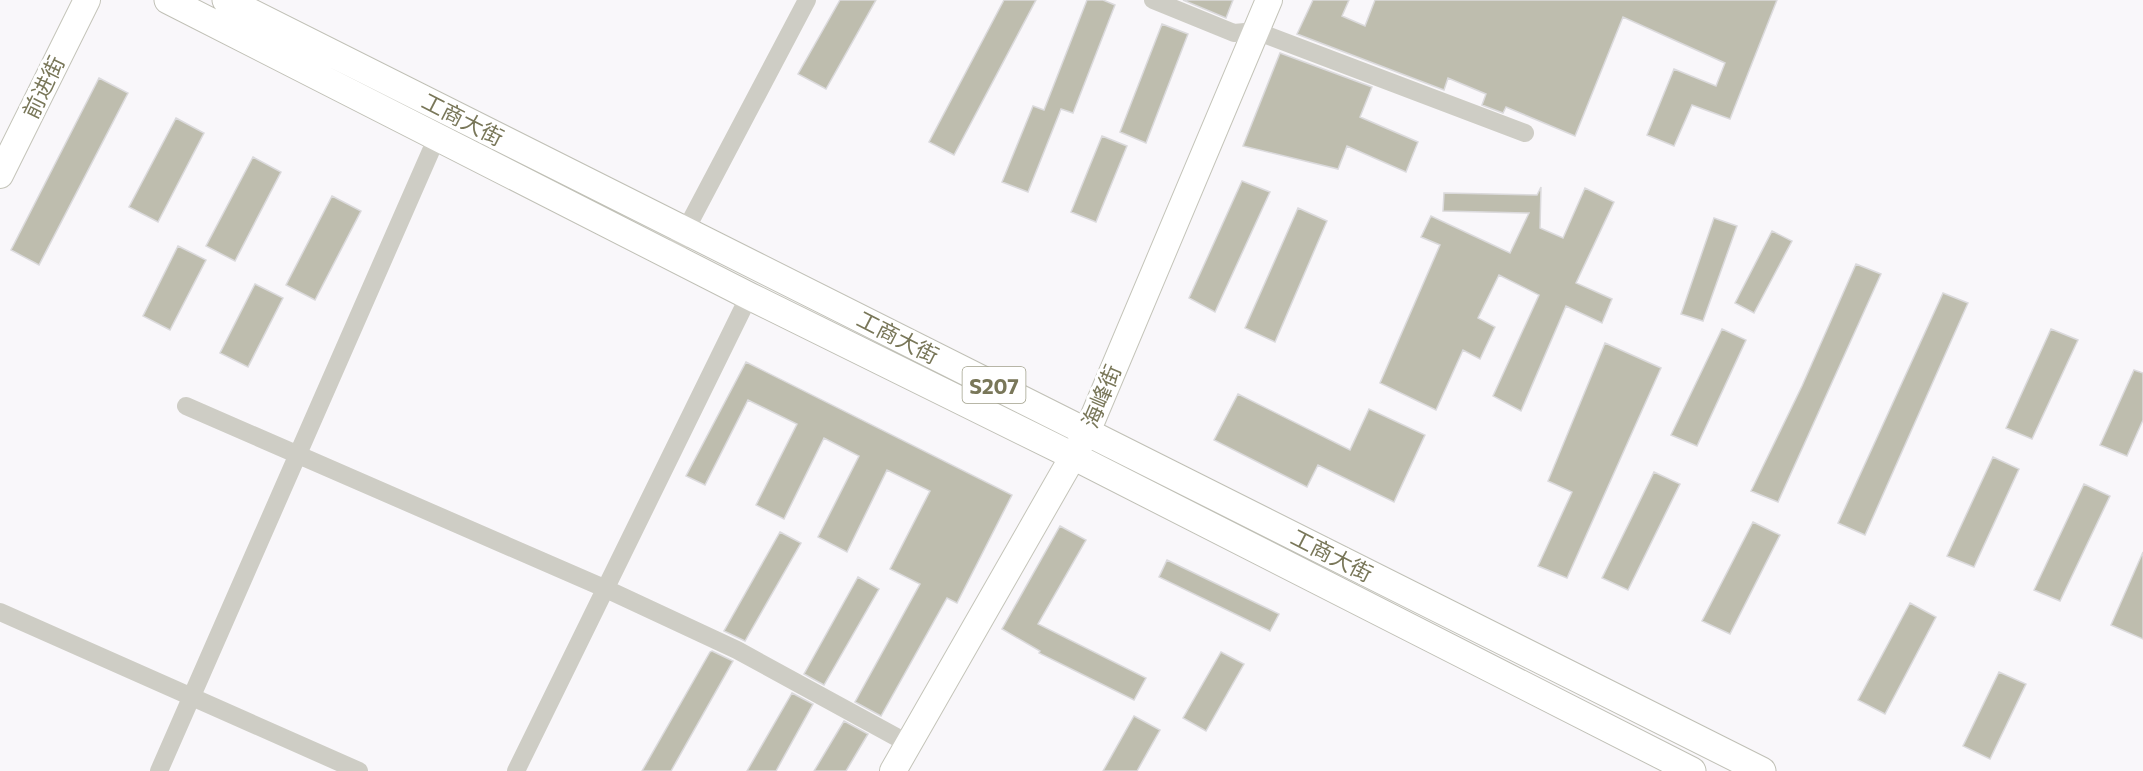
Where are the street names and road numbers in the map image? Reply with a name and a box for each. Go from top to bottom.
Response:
street label: 前进街 [16,51,70,123]
street label: 工商大街 [418,87,508,151]
street label: 工商大街 [853,305,943,369]
street label: 海峰街 [1076,360,1126,432]
road number: S207 [962,367,1026,403]
street label: 工商大街 [1287,523,1377,587]

